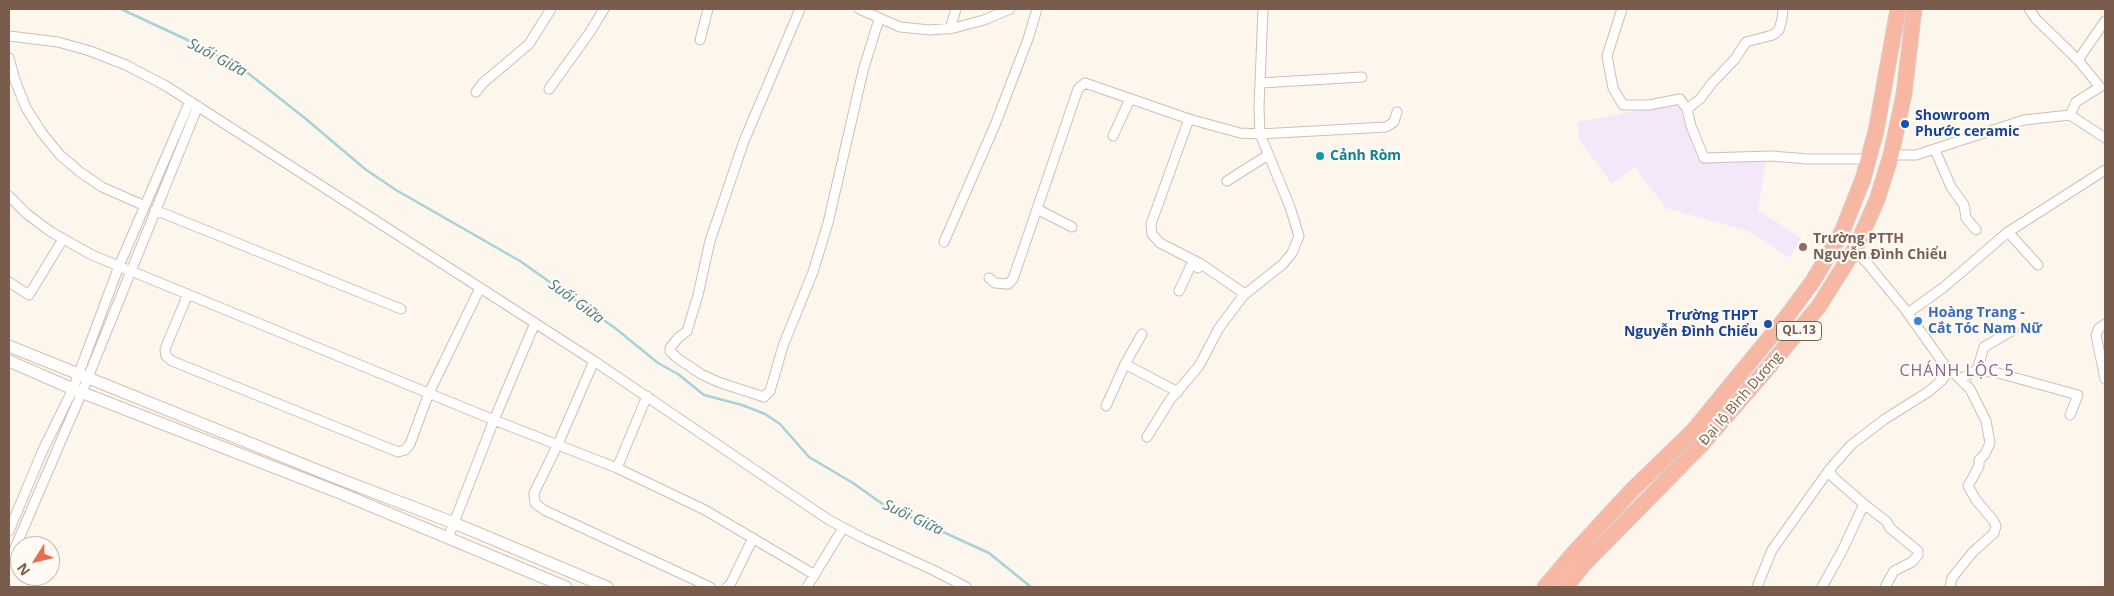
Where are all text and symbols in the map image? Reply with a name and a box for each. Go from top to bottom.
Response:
water label: Suối Giữa [184,35,250,81]
place label: Showroom Phước ceramic [1915,108,2019,140]
marker: Showroom Phước ceramic [1899,118,1911,130]
place label: Cảnh Ròm [1330,148,1401,164]
marker: Cảnh Ròm [1314,150,1326,162]
place label: Trường PTTH Nguyễn Đình Chiểu [1813,231,1947,264]
marker: Trường PTTH Nguyễn Đình Chiểu [1797,241,1809,253]
water label: Suối Giữa [545,276,607,328]
place label: Hoàng Trang - Cắt Tóc Nam Nữ [1928,305,2042,338]
place label: Trường THPT Nguyễn Đình Chiểu [1624,308,1758,341]
marker: Hoàng Trang - Cắt Tóc Nam Nữ [1912,315,1924,327]
marker: Trường THPT Nguyễn Đình Chiểu [1762,318,1774,330]
road number: QL.13 [1776,322,1822,341]
street label: Đại lộ Bình Dương [1696,349,1786,449]
district label: CHÁNH LỘC 5 [1898,361,2016,381]
water label: Suối Giữa [880,496,946,540]
north arrow [10,536,60,586]
text: N [12,559,34,580]

